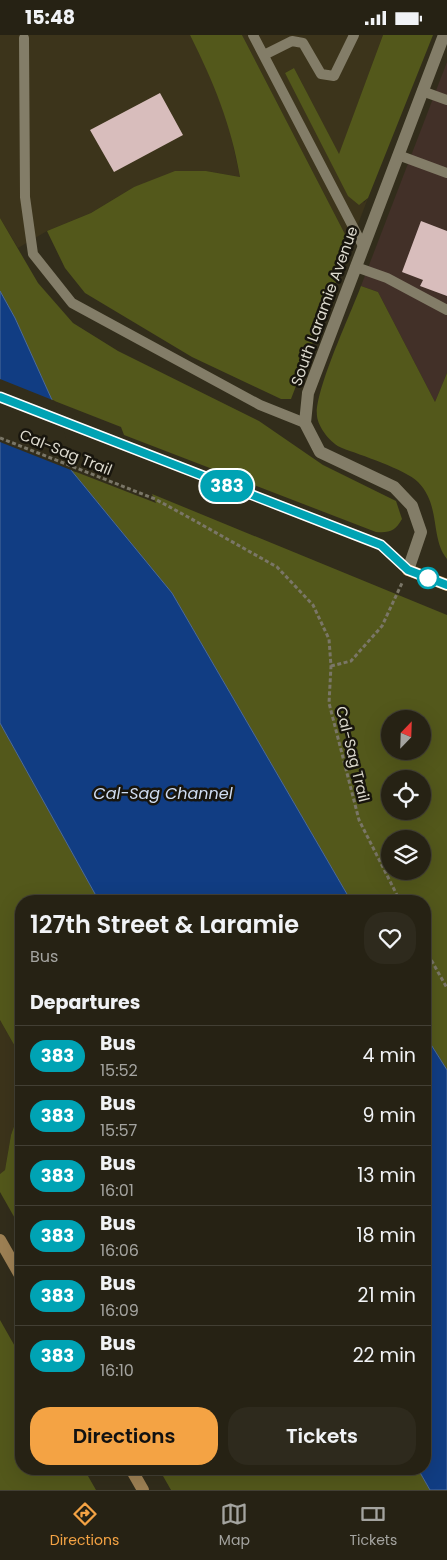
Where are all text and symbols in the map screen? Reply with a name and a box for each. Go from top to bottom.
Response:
text: 15:48 [25,4,75,31]
street label: South Laramie Avenue [285,223,363,389]
street label: Cal-Sag Trail [17,424,115,480]
line badge: 383 [198,470,256,502]
text: 383 [210,473,244,498]
unlabelled marker [417,567,439,589]
street label: Cal-Sag Trail [331,704,375,804]
north arrow [381,710,431,760]
map controls [381,710,431,880]
button: locate [381,770,431,820]
water label: Cal-Sag Channel [93,782,233,805]
button: layers [381,830,431,880]
text: 127th Street & Laramie [30,908,299,941]
button: heart [364,912,416,964]
text: Bus [30,945,58,968]
text: Departures [30,989,140,1016]
text: Bus [100,1030,136,1057]
text: 4 min [363,1042,416,1069]
text: 383 [41,1043,74,1068]
text: 15:52 [100,1059,138,1082]
text: Bus [100,1090,136,1117]
text: 9 min [363,1102,416,1129]
text: 383 [41,1103,74,1128]
text: 15:57 [100,1119,137,1142]
text: Bus [100,1150,136,1177]
text: 13 min [357,1162,416,1189]
text: 383 [41,1163,74,1188]
text: 16:01 [100,1179,134,1202]
text: Bus [100,1210,136,1237]
text: 18 min [356,1222,416,1249]
text: 383 [41,1223,74,1248]
text: 16:06 [100,1239,139,1262]
text: Bus [100,1270,136,1297]
text: 21 min [358,1282,416,1309]
text: 383 [41,1283,74,1308]
text: 16:09 [100,1299,139,1322]
text: Bus [100,1330,136,1357]
text: 22 min [353,1342,416,1369]
text: 383 [41,1343,74,1368]
text: 16:10 [100,1359,134,1382]
button: Directions [30,1407,218,1465]
button: Tickets [228,1407,416,1465]
tab: Directions [50,1500,119,1551]
tab: Map [219,1500,250,1551]
tab: Tickets [349,1500,397,1551]

